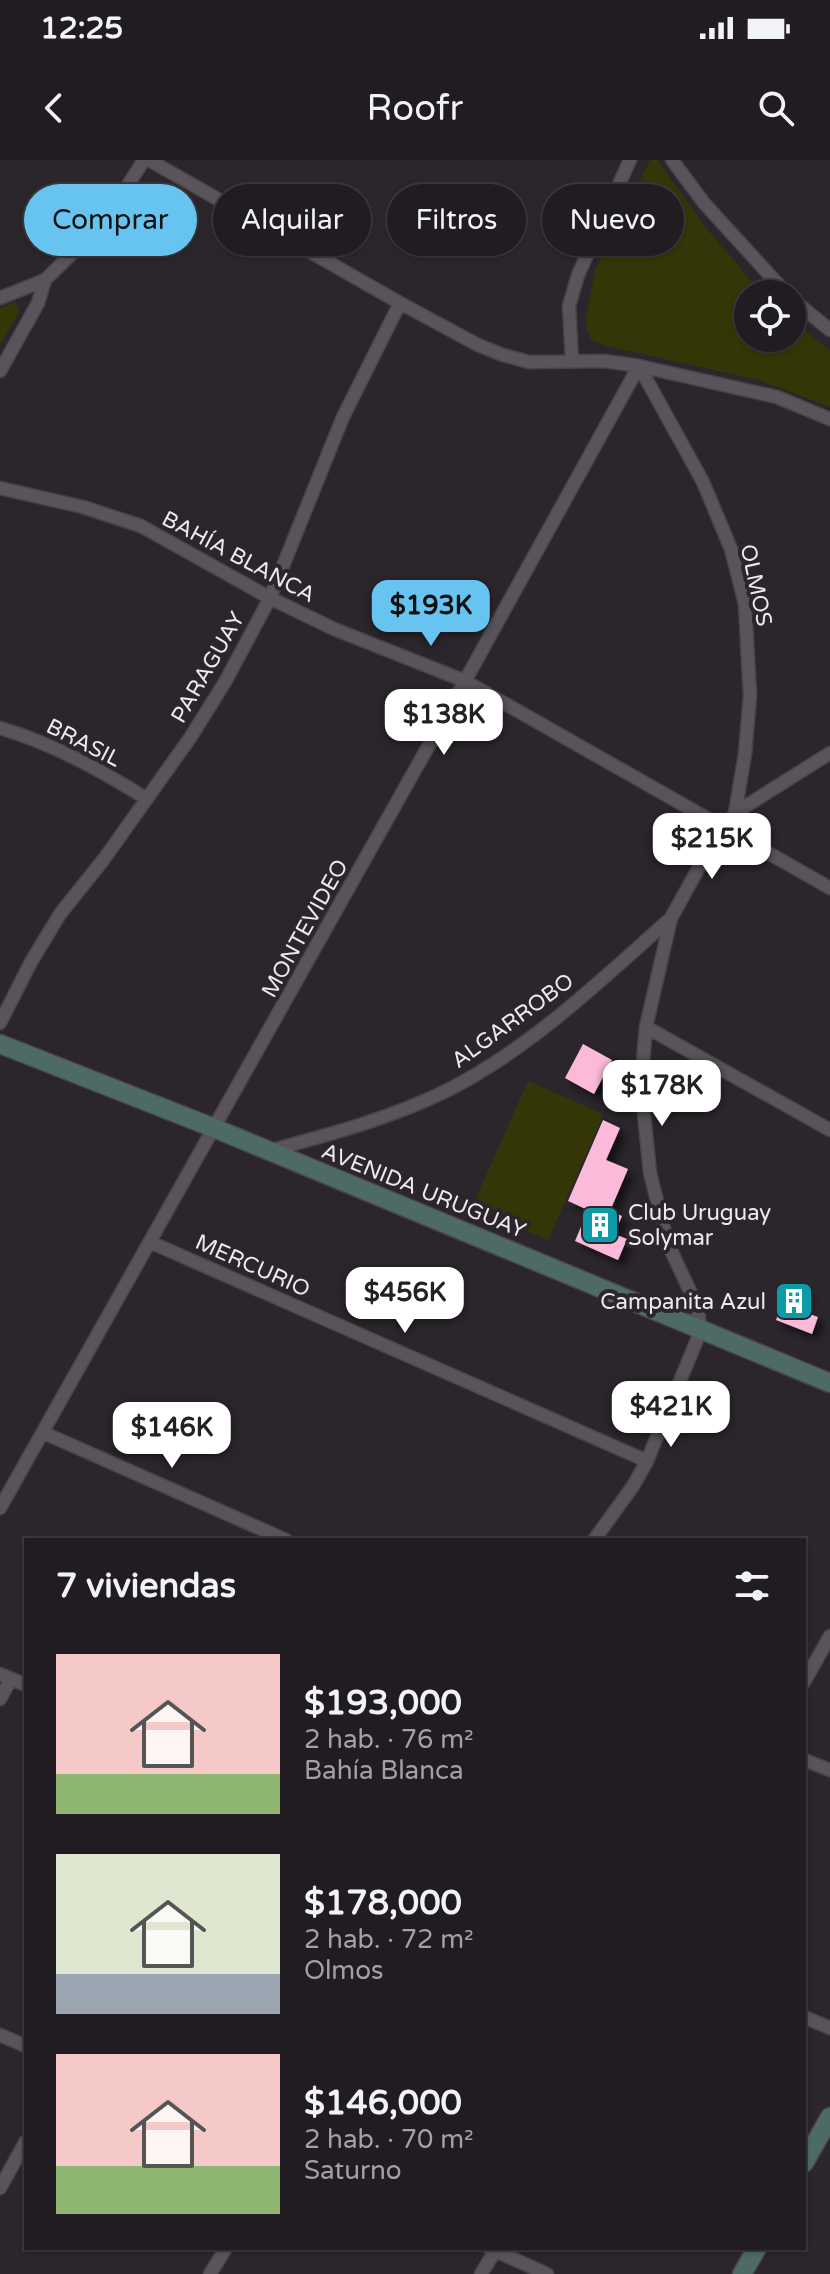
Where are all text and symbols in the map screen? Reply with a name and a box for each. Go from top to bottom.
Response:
text: 12:25 [40,10,123,47]
icon: back [32,86,76,130]
icon: search [754,86,798,130]
text: Roofr [367,87,463,130]
chip: Comprar [24,184,197,256]
chip: Alquilar [213,184,371,256]
chip: Filtros [387,184,526,256]
chip: Nuevo [542,184,684,256]
map controls [734,280,806,352]
button: locate [734,280,806,352]
street label: BAHÍA BLANCA [157,505,320,608]
street label: OLMOS [735,542,777,629]
pin: $193K [375,580,487,648]
text: $193K [390,590,472,621]
street label: PARAGUAY [166,607,250,728]
pin: $138K [388,689,500,757]
text: $138K [403,699,485,730]
street label: BRASIL [42,713,125,773]
pin: $215K [656,813,768,881]
text: $215K [671,823,753,854]
street label: MONTEVIDEO [256,855,354,1002]
street label: ALGARROBO [447,968,579,1074]
pin: $178K [606,1060,718,1128]
text: $178K [621,1070,703,1101]
street label: AVENIDA URUGUAY [318,1138,530,1244]
place label: Club Uruguay Solymar [628,1200,771,1251]
building icon: Club Uruguay Solymar [579,1204,621,1246]
street label: MERCURIO [191,1229,314,1303]
pin: $456K [349,1267,461,1335]
text: $456K [364,1277,446,1308]
building icon: Campanita Azul [773,1280,815,1322]
place label: Campanita Azul [600,1289,766,1315]
pin: $421K [615,1381,727,1449]
text: $421K [630,1391,712,1422]
pin: $146K [116,1402,228,1470]
text: $146K [131,1412,213,1443]
icon: filters [730,1564,774,1608]
text: 7 viviendas [56,1566,236,1607]
text: $193,000 [304,1683,462,1724]
icon: home [120,1686,216,1782]
text: 2 hab. · 76 m² [304,1724,474,1755]
text: Bahía Blanca [304,1755,464,1786]
text: $178,000 [304,1883,462,1924]
icon: home [120,1886,216,1982]
text: 2 hab. · 72 m² [304,1924,474,1955]
text: Olmos [304,1955,384,1986]
text: $146,000 [304,2083,462,2124]
icon: home [120,2086,216,2182]
text: 2 hab. · 70 m² [304,2124,474,2155]
text: Saturno [304,2155,402,2186]

